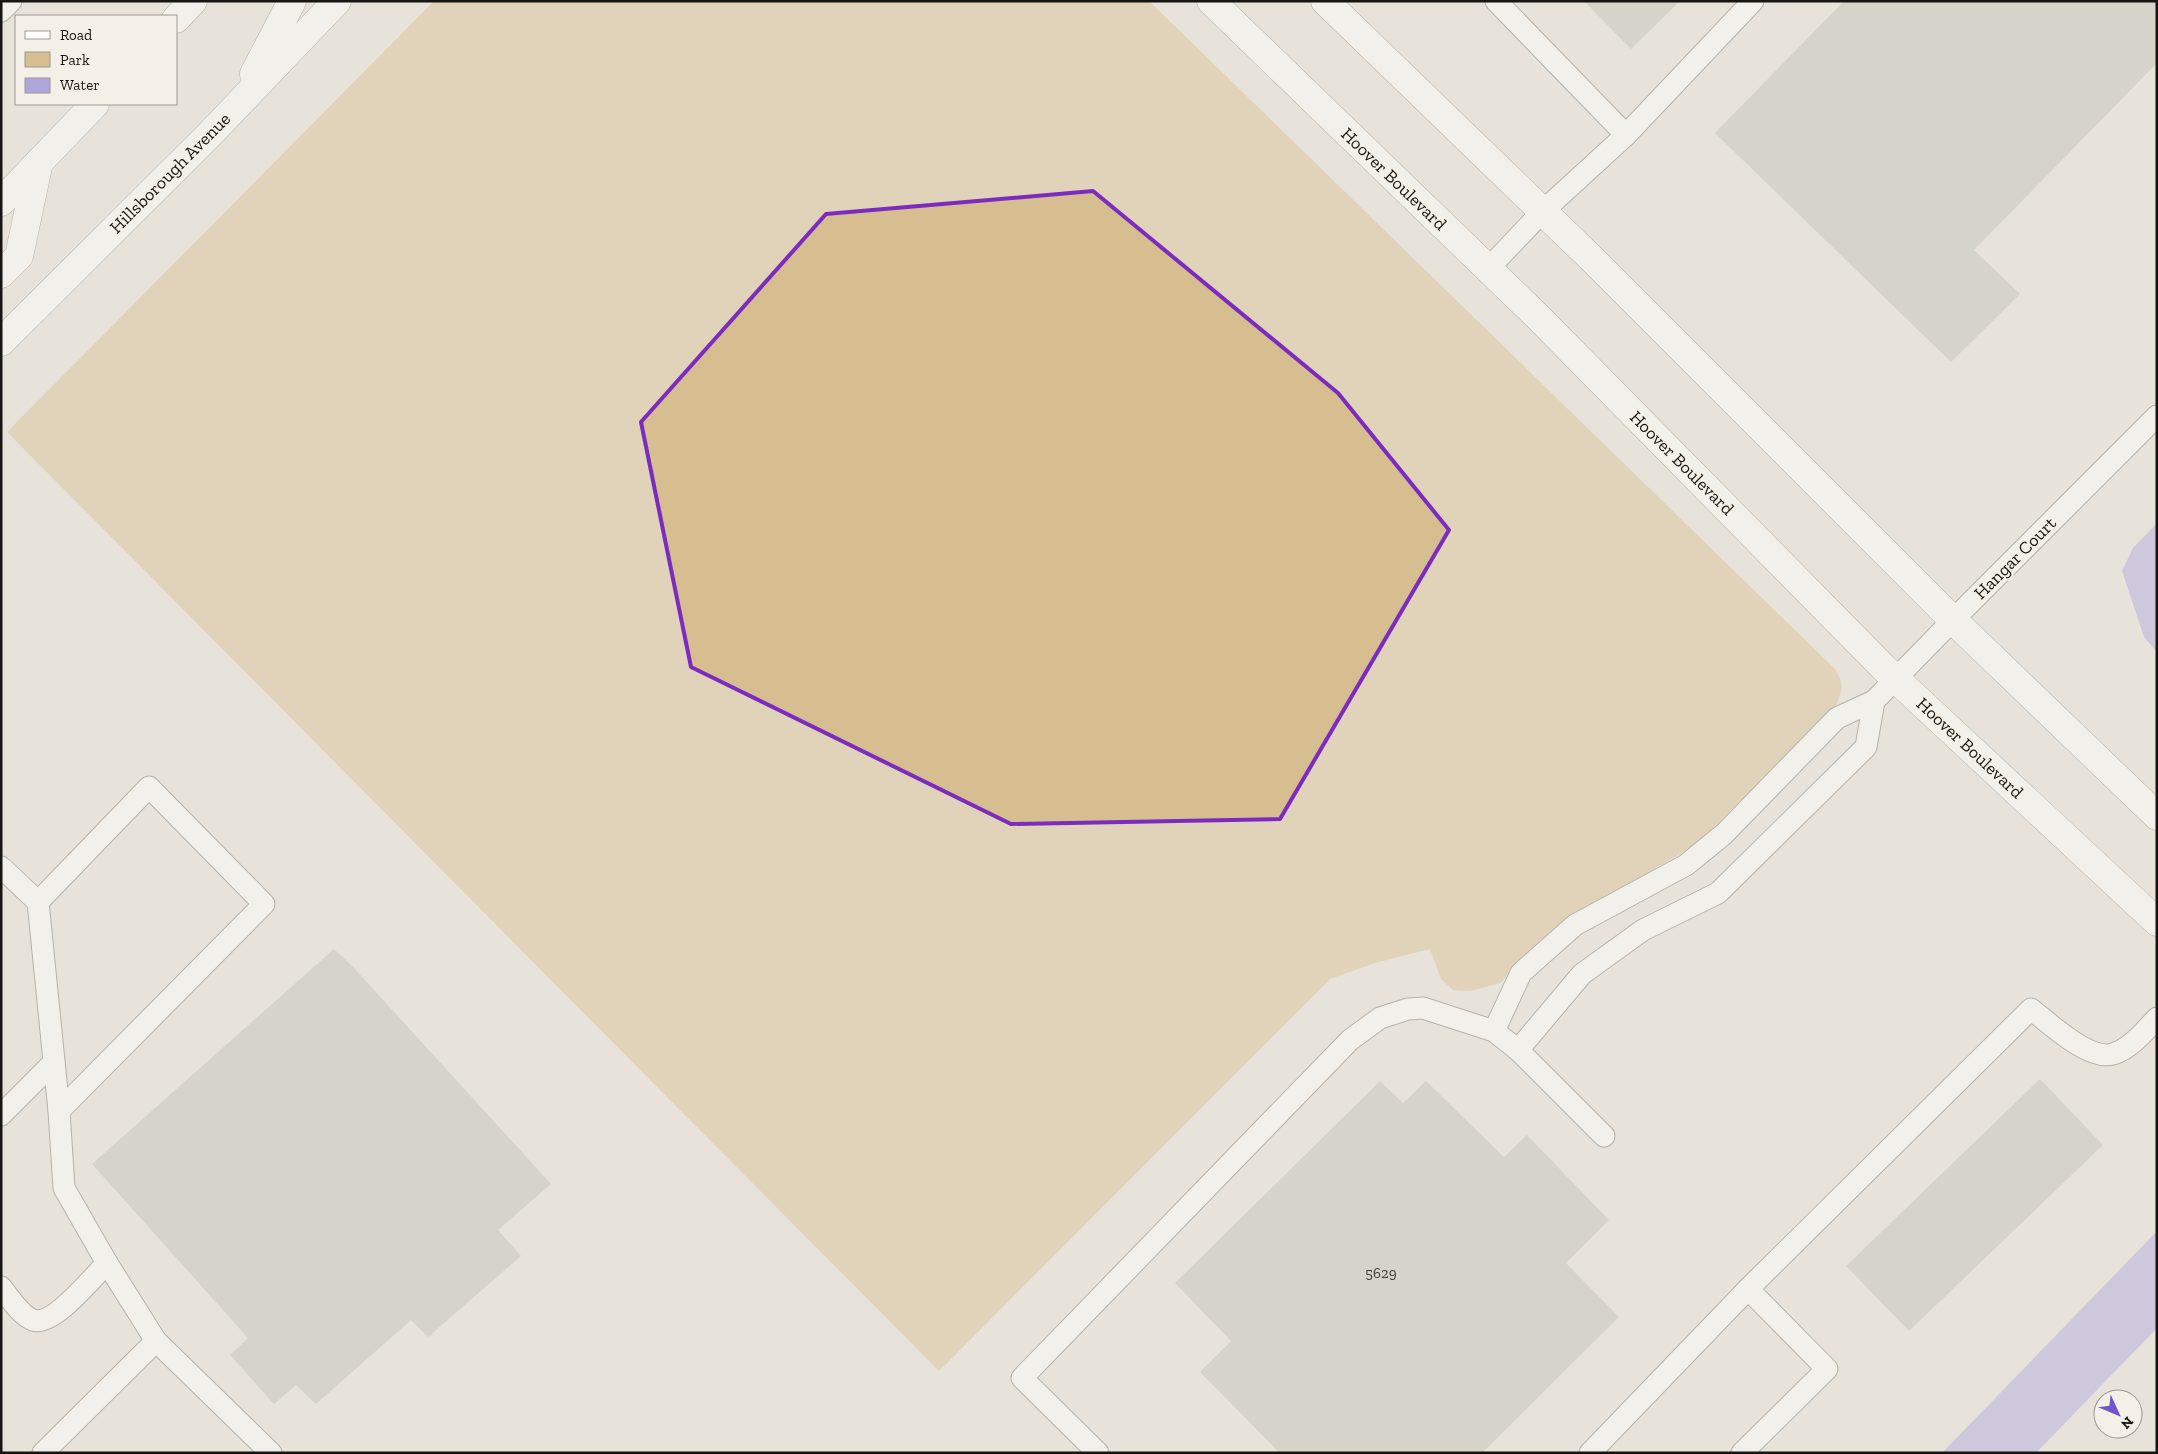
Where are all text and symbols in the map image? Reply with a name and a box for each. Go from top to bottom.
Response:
legend [15,15,178,105]
text: Road [60,26,93,44]
text: Park [60,51,90,69]
text: Water [60,76,100,94]
street label: Hillsborough Avenue [105,108,235,238]
street label: Hoover Boulevard [1337,123,1452,235]
street label: Hoover Boulevard [1625,406,1739,520]
street label: Hangar Court [1969,512,2061,604]
street label: Hoover Boulevard [1912,693,2028,803]
house number: 5629 [1365,1264,1397,1282]
north arrow [2093,1389,2143,1439]
text: N [2117,1413,2137,1433]

